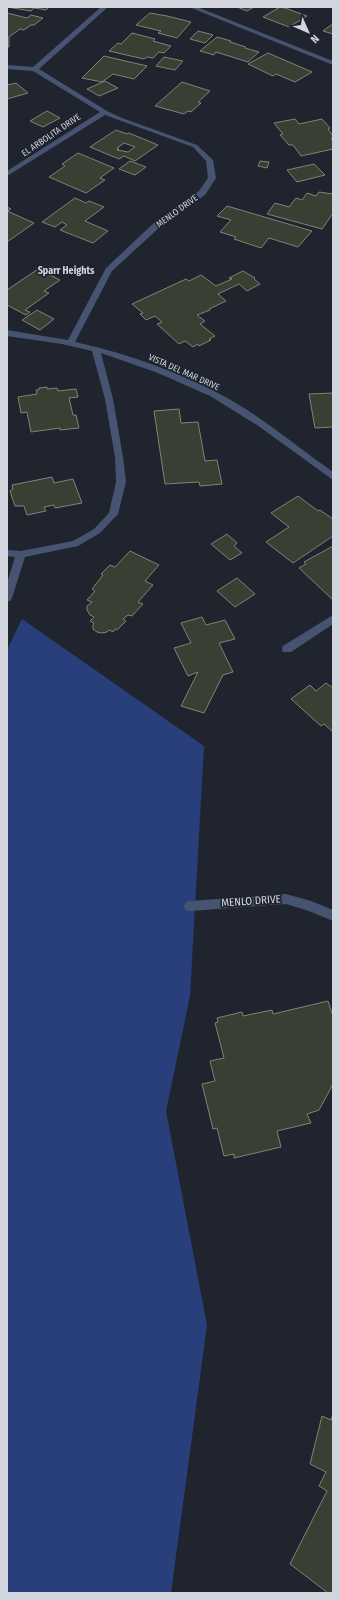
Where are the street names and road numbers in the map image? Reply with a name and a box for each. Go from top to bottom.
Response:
street label: EL ARBOLITA DRIVE [20,112,82,158]
street label: MENLO DRIVE [154,193,200,229]
street label: VISTA DEL MAR DRIVE [147,352,221,392]
street label: MENLO DRIVE [221,892,281,910]

